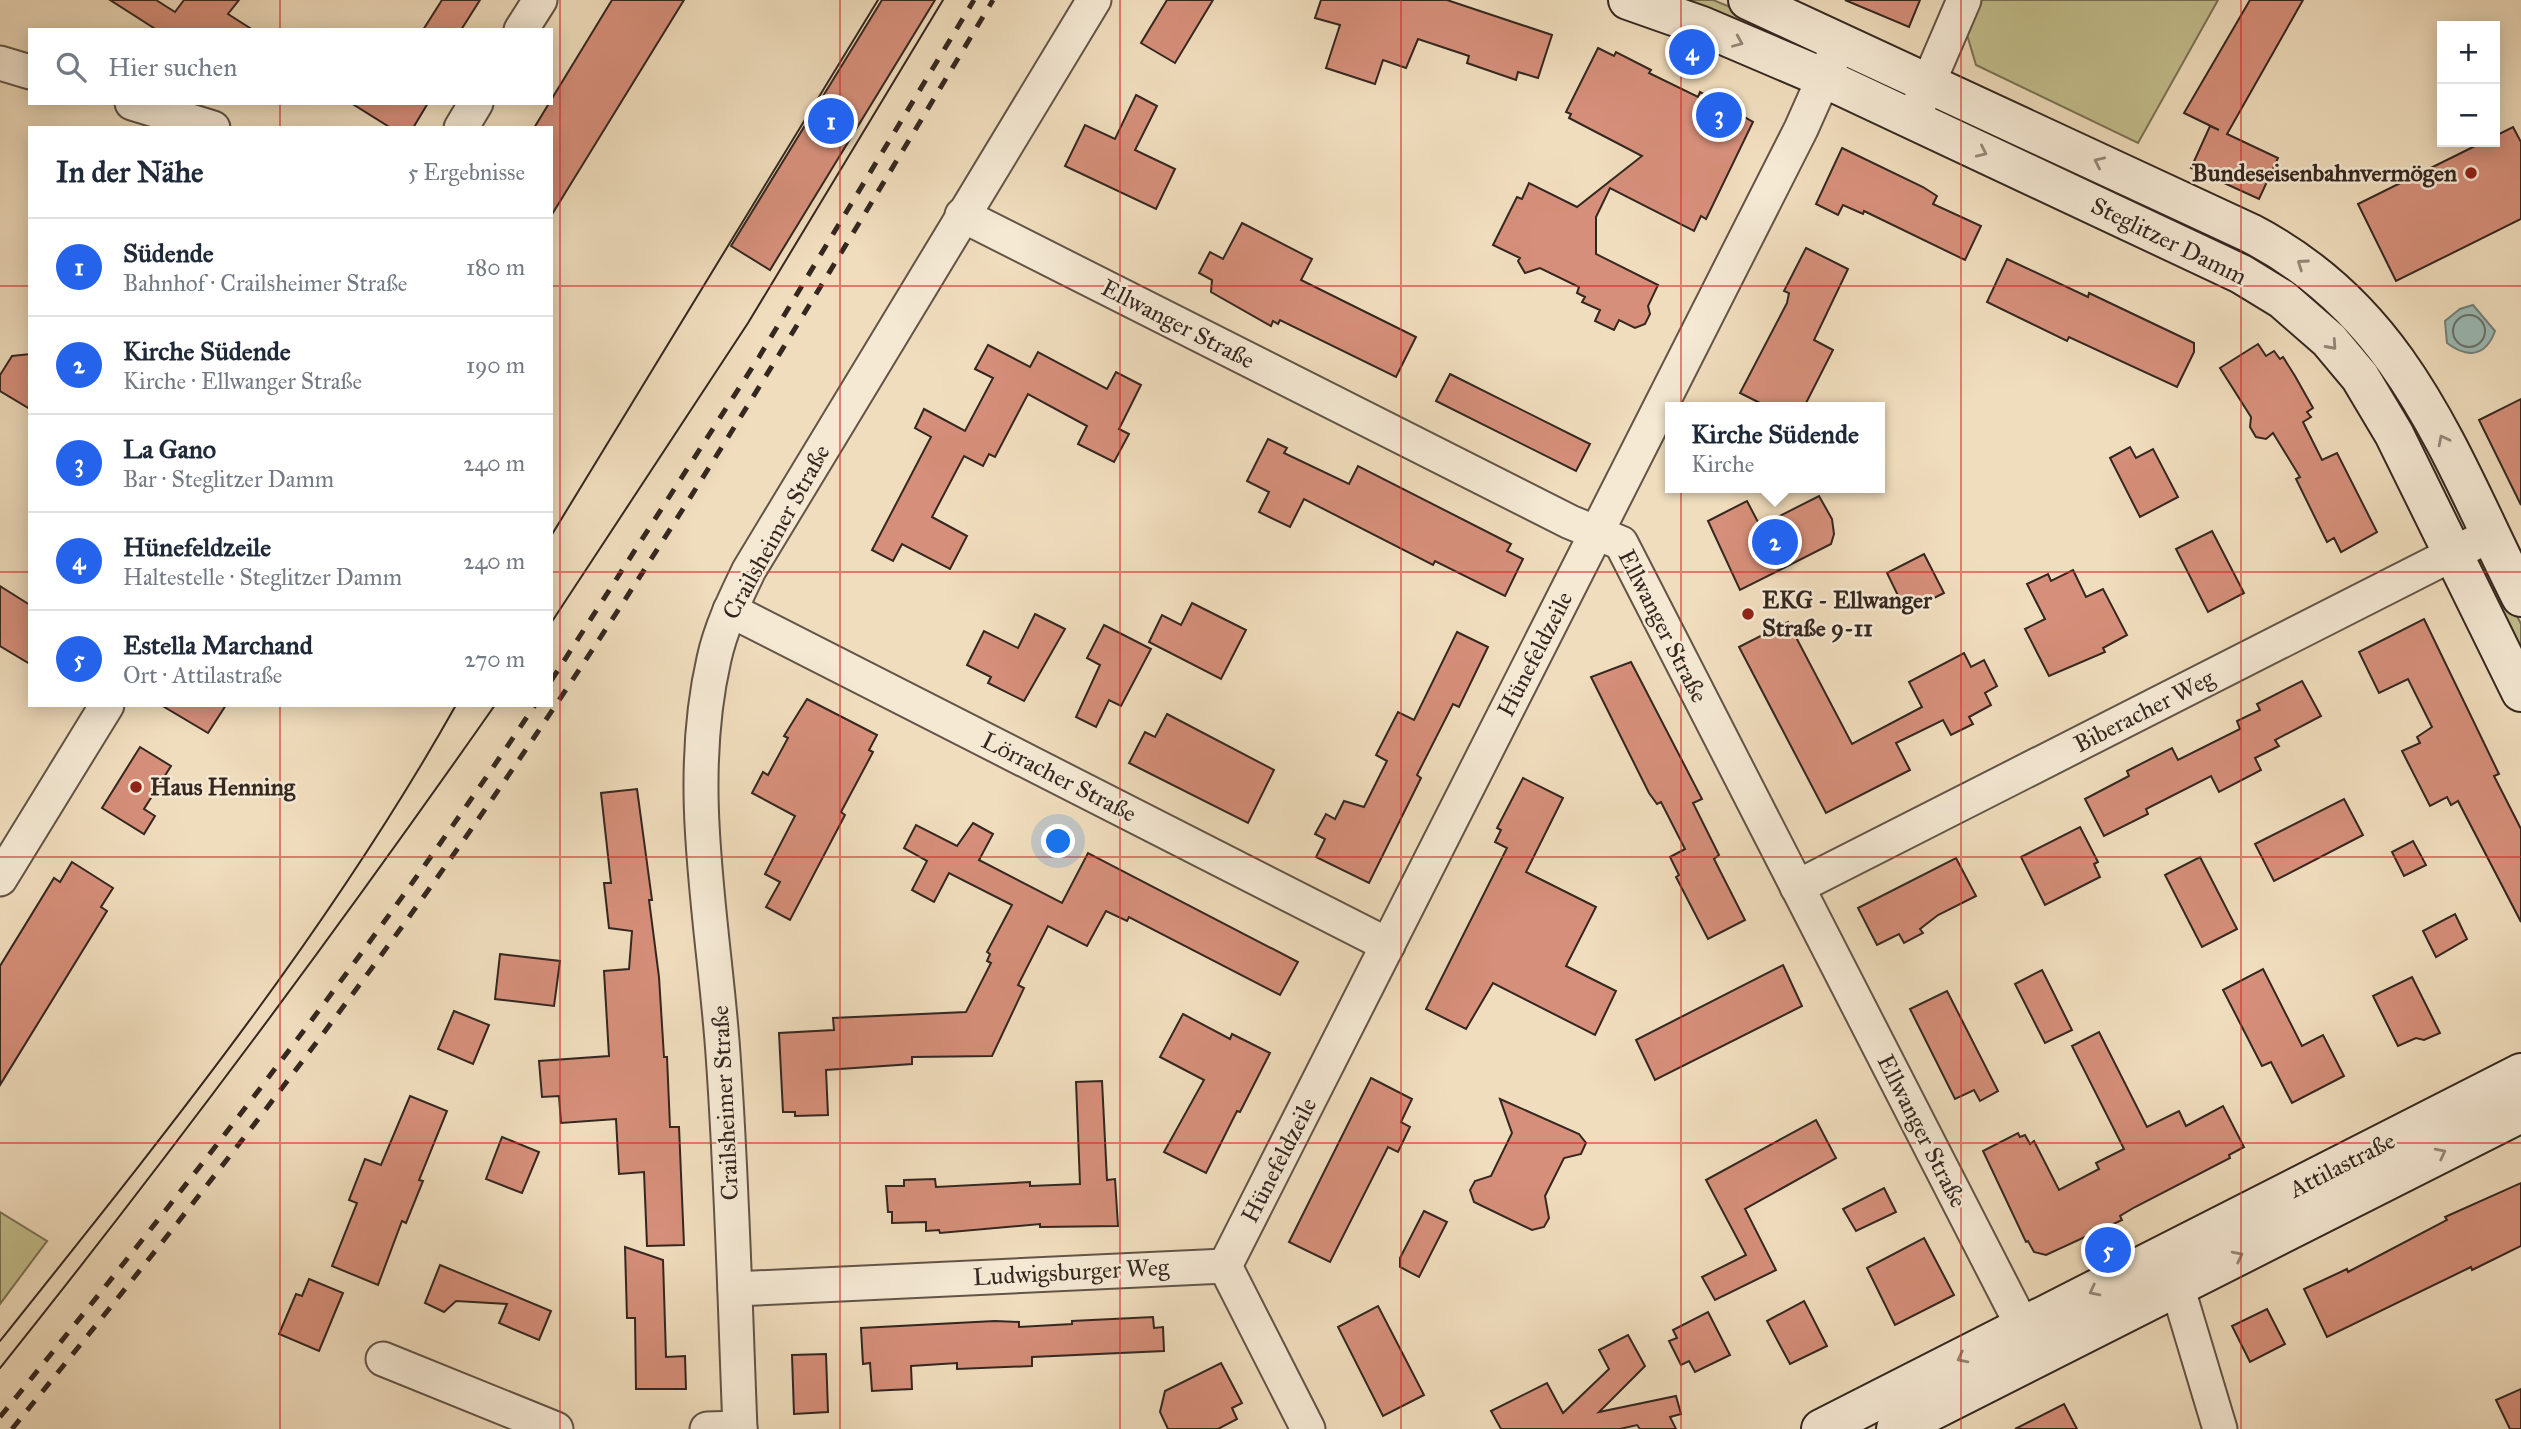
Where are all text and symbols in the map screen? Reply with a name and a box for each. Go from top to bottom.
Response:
map controls [2437,21,2500,147]
button: + [2437,21,2500,84]
pin: 4 [1669,26,1715,78]
search box [28,28,553,105]
one-way arrow [1731,33,1743,47]
icon: search [52,48,90,86]
text: Hier suchen [108,51,237,83]
button: − [2437,84,2500,147]
pin: 3 [1696,89,1742,141]
pin: 1 [808,95,854,147]
one-way arrow [1975,144,1987,158]
text: In der Nähe [56,154,204,190]
one-way arrow [2094,157,2106,171]
text: 5 Ergebnisse [408,158,525,186]
place label: Bundeseisenbahnvermögen [2192,158,2457,188]
marker: Bundeseisenbahnvermögen [2463,165,2479,181]
street label: Steglitzer Damm [2086,190,2252,292]
text: Südende [123,237,214,269]
text: 1 [74,253,84,281]
text: 180 m [466,253,525,281]
one-way arrow [2297,260,2310,272]
text: Bahnhof · Crailsheimer Straße [123,269,407,297]
street label: Ellwanger Straße [1096,273,1260,375]
text: Kirche Südende [123,335,291,367]
one-way arrow [2324,337,2337,350]
text: 2 [73,351,85,379]
text: 190 m [466,351,525,379]
text: Kirche · Ellwanger Straße [123,367,362,395]
popup [1665,402,1885,493]
text: Kirche Südende [1691,418,1859,450]
text: La Gano [123,433,216,465]
one-way arrow [2437,435,2451,447]
street label: Crailsheimer Straße [716,439,836,625]
text: 3 [74,449,84,477]
text: 240 m [463,449,525,477]
text: Kirche [1691,450,1754,478]
text: Bar · Steglitzer Damm [123,465,334,493]
pin: 2 [1752,516,1798,568]
text: Hünefeldzeile [123,531,271,563]
street label: Ellwanger Straße [1612,544,1714,708]
text: 4 [73,547,85,575]
text: 240 m [463,547,525,575]
text: Haltestelle · Steglitzer Damm [123,563,402,591]
place label: EKG - Ellwanger Straße 9-11 [1762,585,1933,643]
street label: Hünefeldzeile [1491,586,1579,722]
marker: EKG - Ellwanger Straße 9-11 [1740,606,1756,622]
text: Estella Marchand [123,629,313,661]
text: 5 [74,645,84,673]
text: 270 m [464,645,525,673]
text: Ort · Attilastraße [123,661,282,689]
street label: Biberacher Weg [2069,662,2220,759]
street label: Lörracher Straße [977,725,1141,829]
place label: Haus Henning [150,772,296,802]
marker: Haus Henning [128,779,144,795]
your location [1041,824,1075,858]
street label: Crailsheimer Straße [705,1005,745,1201]
street label: Ellwanger Straße [1871,1049,1973,1213]
street label: Hünefeldzeile [1235,1092,1323,1228]
street label: Attilastraße [2283,1126,2400,1205]
one-way arrow [2434,1148,2446,1162]
pin: 5 [2085,1224,2131,1276]
one-way arrow [2231,1251,2244,1265]
street label: Ludwigsburger Weg [972,1252,1171,1292]
one-way arrow [2089,1282,2101,1296]
one-way arrow [1957,1350,1969,1363]

